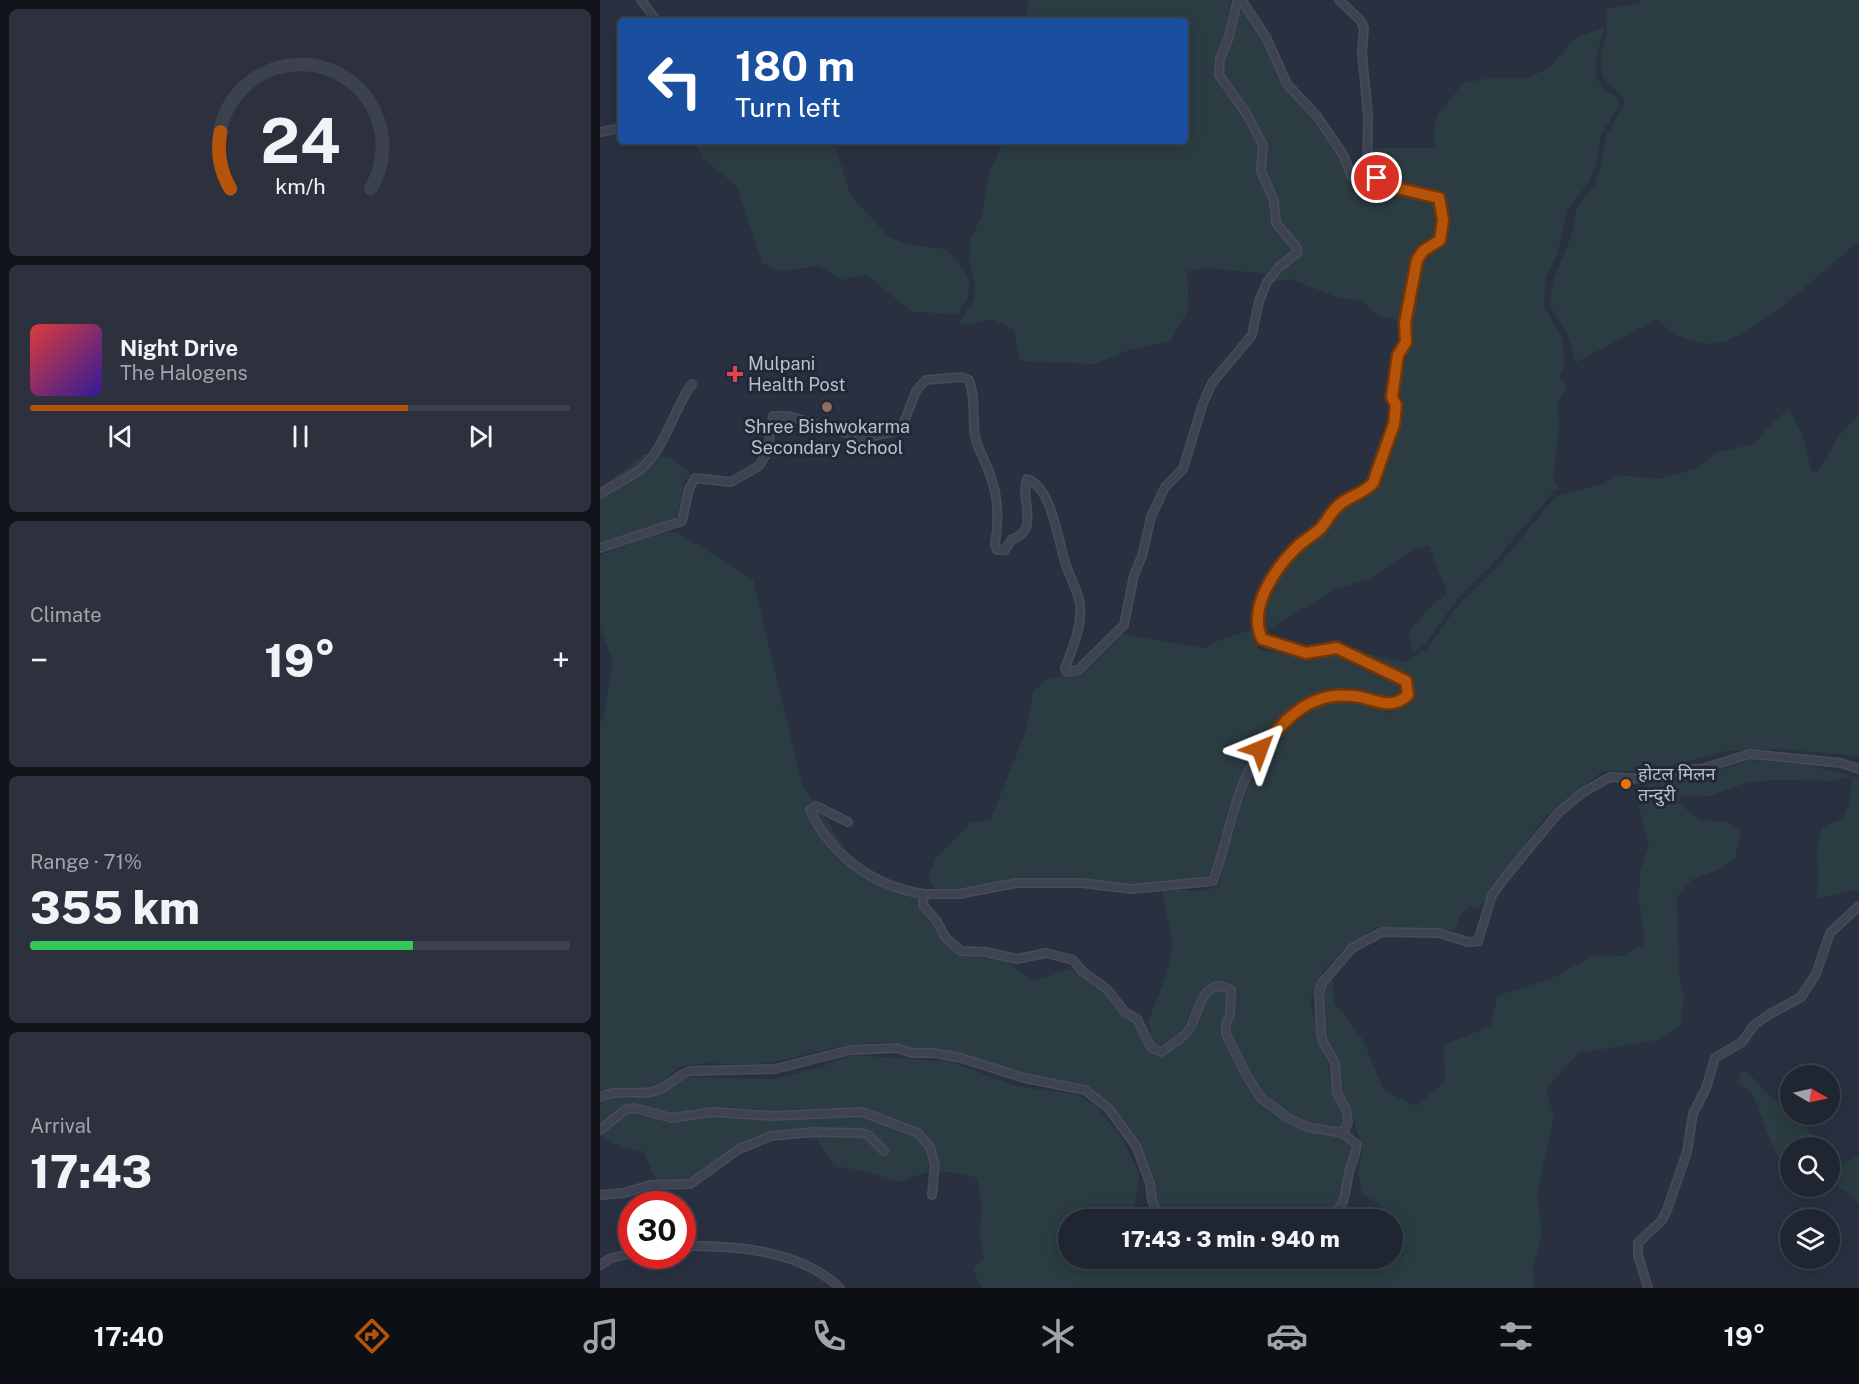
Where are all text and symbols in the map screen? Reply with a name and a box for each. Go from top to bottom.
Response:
text: 180 m [735,41,855,90]
icon: left [636,42,714,120]
text: Turn left [735,91,841,123]
text: 24 [260,105,340,178]
pin [1351,152,1402,203]
icon: arrive [1360,161,1393,194]
text: km/h [275,175,325,200]
text: Night Drive [120,335,238,361]
place label: Mulpani Health Post [748,353,846,395]
text: The Halogens [120,361,248,385]
marker: Mulpani Health Post [726,365,744,383]
marker: Shree Bishwokarma Secondary School [820,400,834,414]
place label: Shree Bishwokarma Secondary School [744,416,910,458]
icon: previous [104,420,137,453]
icon: pause [284,420,317,453]
icon: next [464,420,497,453]
text: Climate [30,603,102,627]
text: 19° [264,634,336,687]
text: − [30,641,48,679]
text: + [552,641,570,679]
position arrow [1228,717,1292,781]
place label: होटल मिलन तन्दुरी [1638,763,1716,807]
marker: होटल मिलन तन्दुरी [1619,777,1633,791]
text: Range · 71% [30,850,142,874]
text: 355 km [30,881,200,934]
north arrow [1780,1065,1840,1125]
map controls [1780,1065,1840,1269]
text: Arrival [30,1114,92,1138]
button: search [1780,1137,1840,1197]
text: 17:43 [30,1145,152,1198]
speed limit sign: 30 [618,1191,696,1269]
button: layers [1780,1209,1840,1269]
text: 17:43 · 3 min · 940 m [1121,1226,1340,1252]
icon: directions [351,1315,393,1357]
icon: music [580,1315,622,1357]
icon: phone [808,1315,850,1357]
icon: climate [1037,1315,1079,1357]
icon: car [1266,1315,1308,1357]
icon: filters [1495,1315,1537,1357]
text: 17:40 [93,1320,164,1352]
text: 19° [1723,1320,1766,1352]

